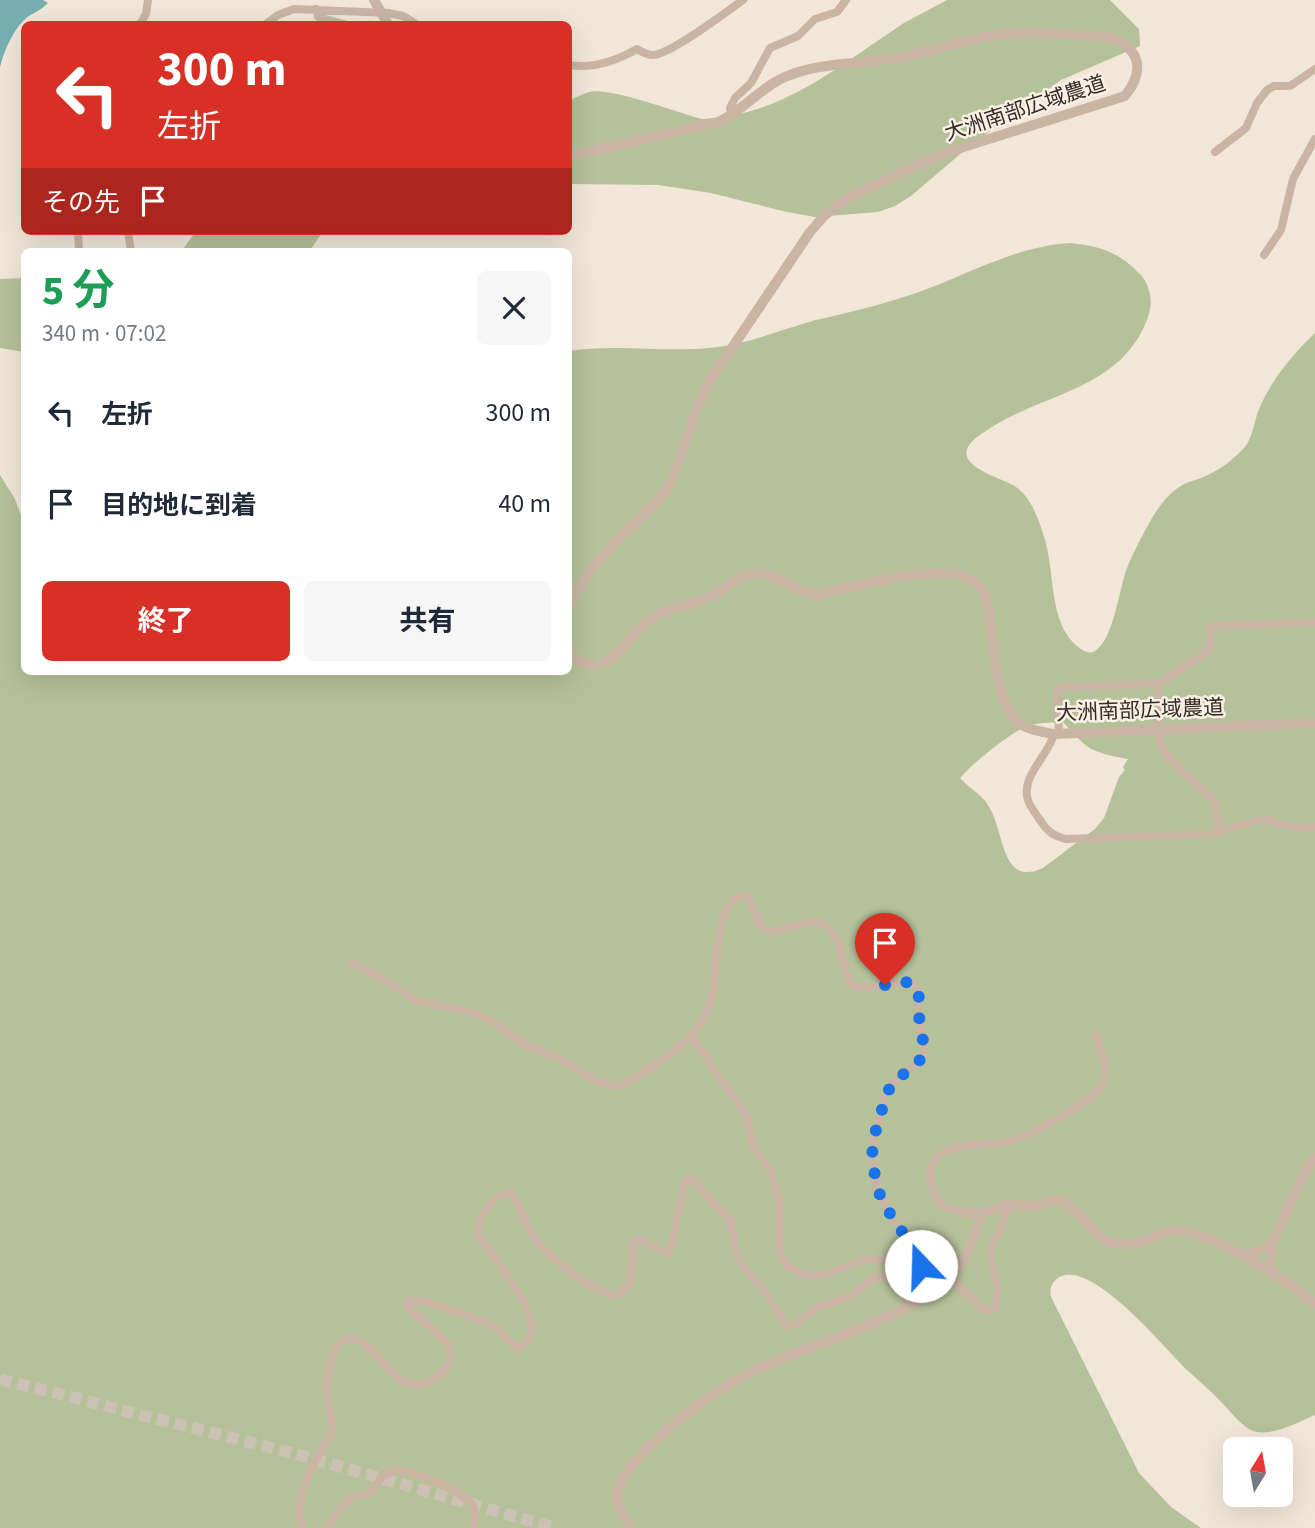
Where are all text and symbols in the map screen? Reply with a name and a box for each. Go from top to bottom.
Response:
text: 300 m [157,35,286,105]
icon: left [42,49,133,140]
street label: 大洲南部広域農道 [940,68,1110,148]
text: 左折 [157,104,221,150]
icon: arrive [134,182,172,220]
text: その先 [42,184,120,221]
text: 5 分 [42,261,115,321]
button: close [477,271,551,345]
text: 340 m · 07:02 [42,317,166,350]
icon: left [42,394,80,432]
text: 300 m [485,394,551,431]
text: 左折 [101,396,153,433]
icon: arrive [42,485,80,523]
text: 40 m [498,485,551,522]
text: 目的地に到着 [101,487,257,524]
button: 終了 [42,581,290,661]
button: 共有 [304,581,551,661]
street label: 大洲南部広域農道 [1056,692,1224,728]
pin [855,913,915,985]
icon: arrive [866,924,904,962]
position arrow [884,1229,958,1303]
north arrow [1223,1437,1293,1507]
map controls [1223,1437,1293,1507]

